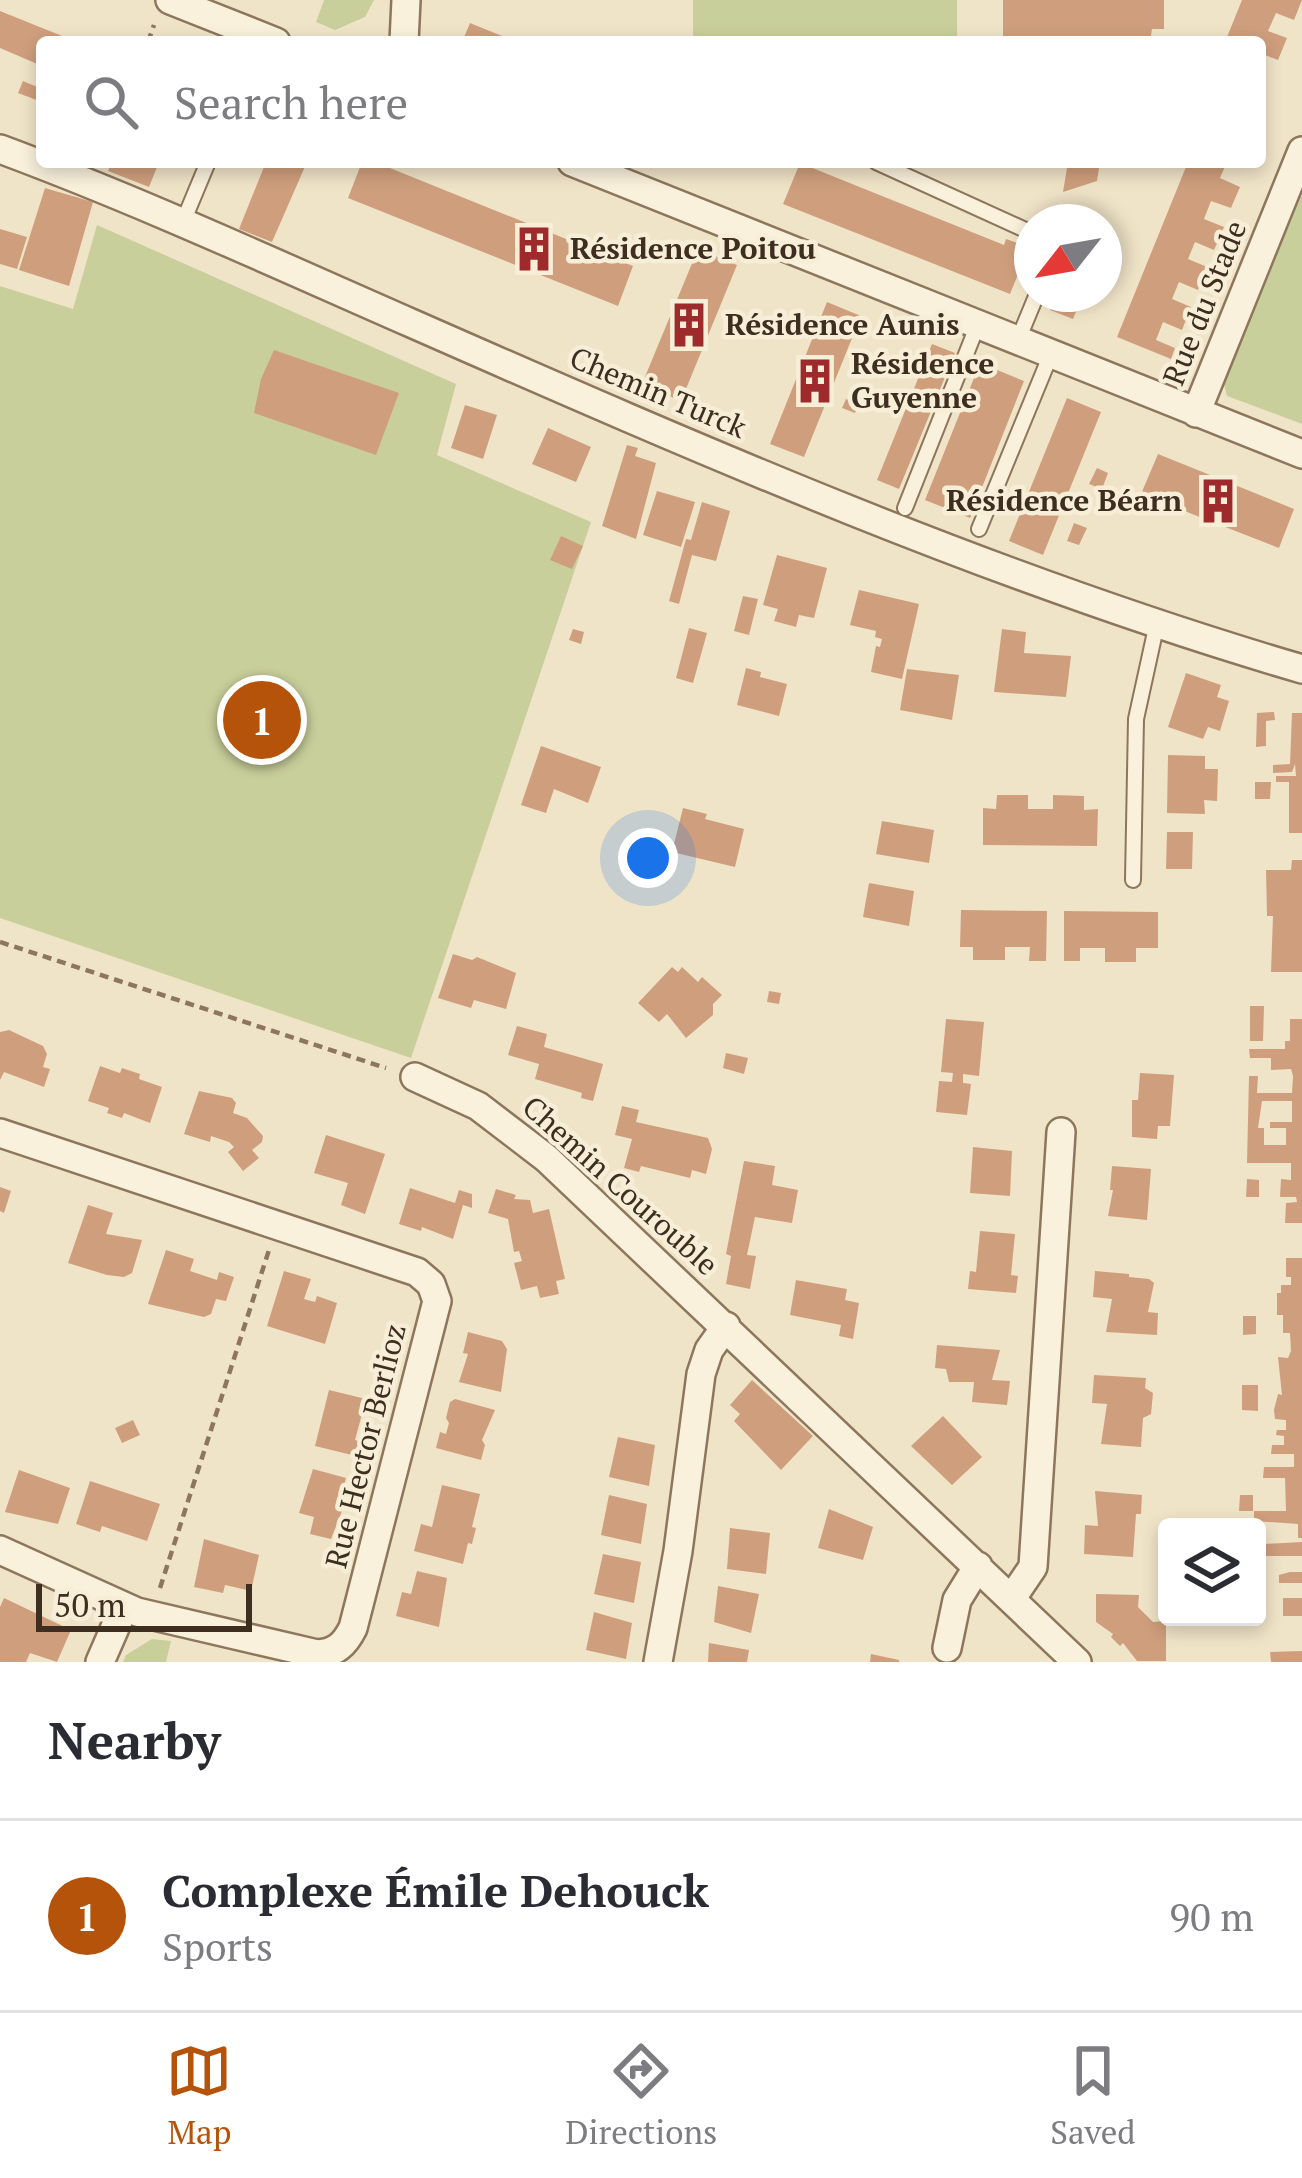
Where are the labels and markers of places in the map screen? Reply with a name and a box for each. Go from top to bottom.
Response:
building icon: Résidence Poitou [509,224,559,274]
place label: Résidence Poitou [570,228,816,268]
building icon: Résidence Aunis [664,300,714,350]
place label: Résidence Aunis [725,304,960,344]
place label: Résidence Guyenne [851,343,994,417]
building icon: Résidence Guyenne [790,356,840,406]
building icon: Résidence Béarn [1193,476,1243,526]
place label: Résidence Béarn [946,480,1182,520]
pin: 1 [223,675,301,765]

